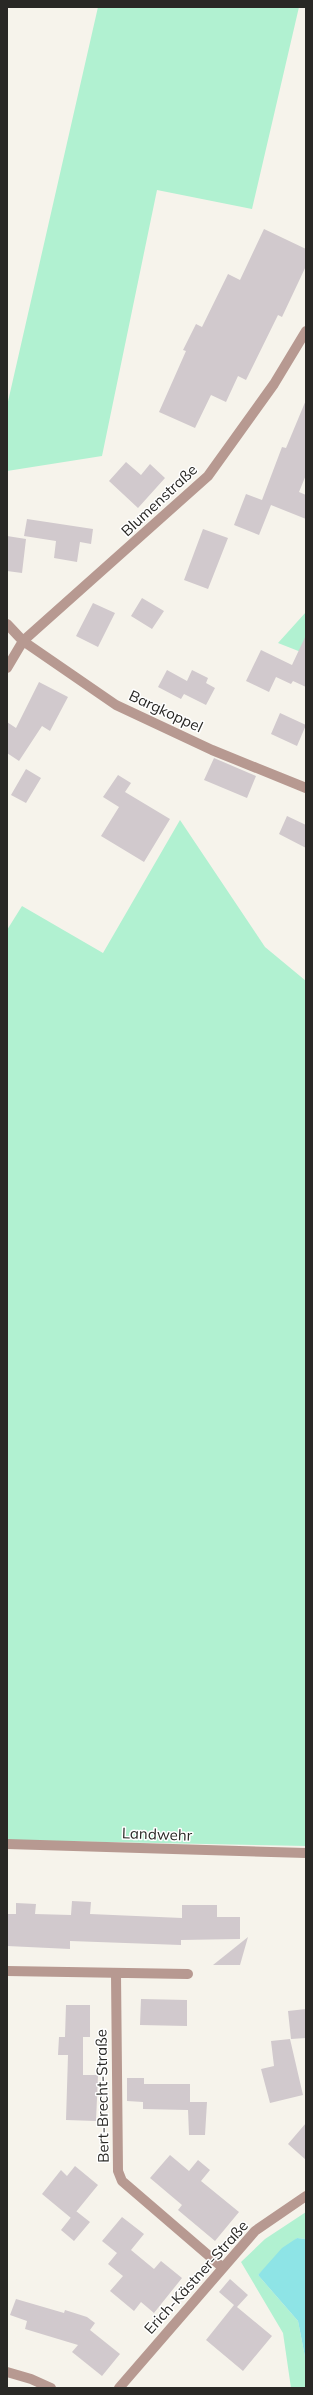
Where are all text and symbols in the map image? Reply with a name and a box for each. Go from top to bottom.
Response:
street label: Blumenstraße [117,460,201,540]
street label: Bargkoppel [126,686,206,736]
street label: Landwehr [122,1823,193,1845]
street label: Bert-Brecht-Straße [91,2029,113,2163]
street label: Erich-Kästner-Straße [140,2216,252,2338]

